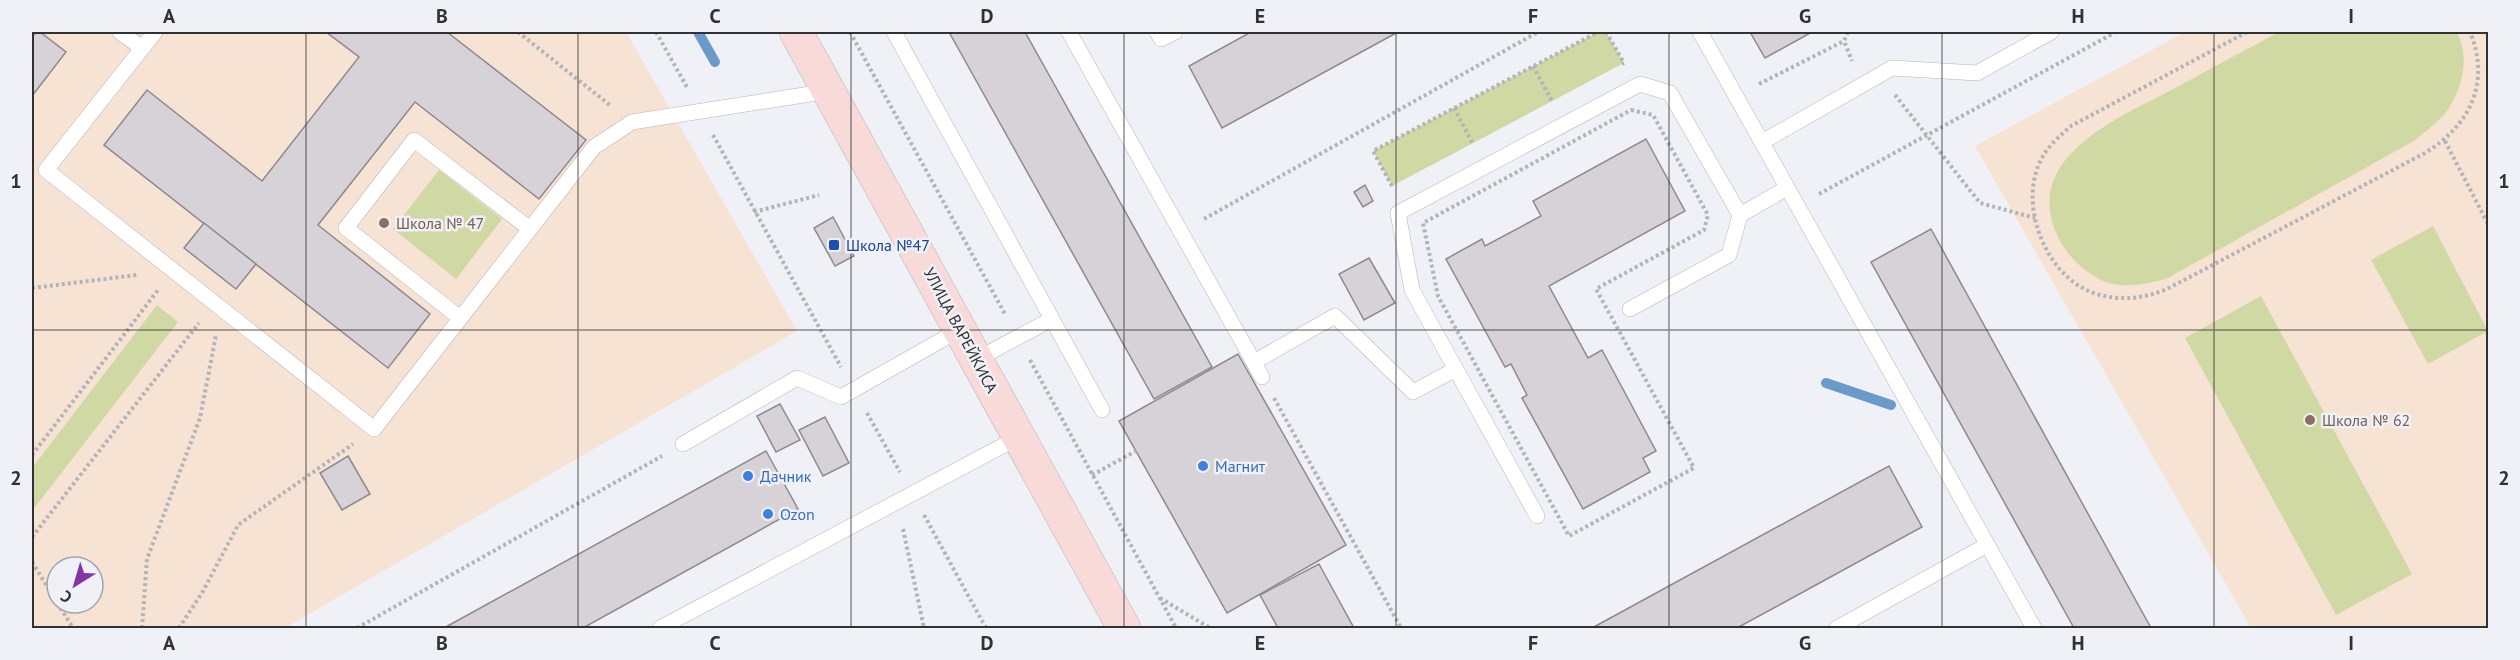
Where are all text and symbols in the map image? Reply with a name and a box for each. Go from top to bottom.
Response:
text: A [163,3,176,29]
text: B [436,3,448,29]
text: C [709,3,721,29]
text: D [981,3,994,29]
text: E [1255,3,1265,29]
text: F [1528,3,1538,29]
text: G [1799,3,1811,29]
text: H [2071,3,2085,29]
text: I [2348,3,2354,29]
text: 1 [10,168,22,194]
text: 1 [2498,168,2510,194]
place label: Школа № 47 [396,213,484,233]
marker: Школа № 47 [377,216,391,230]
place label: Школа №47 [846,235,930,255]
marker: Школа №47 [827,238,841,252]
street label: УЛИЦА ВАРЕЙКИСА [920,264,1003,397]
place label: Школа № 62 [2322,410,2410,430]
marker: Школа № 62 [2303,413,2317,427]
place label: Магнит [1215,456,1266,476]
marker: Магнит [1196,459,1210,473]
text: 2 [10,465,22,491]
text: 2 [2498,465,2510,491]
place label: Дачник [760,466,812,486]
marker: Дачник [741,469,755,483]
place label: Ozon [780,504,815,524]
marker: Ozon [761,507,775,521]
north arrow [45,555,105,615]
text: С [56,586,76,608]
text: A [163,630,176,656]
text: B [436,630,448,656]
text: C [709,630,721,656]
text: D [981,630,994,656]
text: E [1255,630,1265,656]
text: F [1528,630,1538,656]
text: G [1799,630,1811,656]
text: H [2071,630,2085,656]
text: I [2348,630,2354,656]

